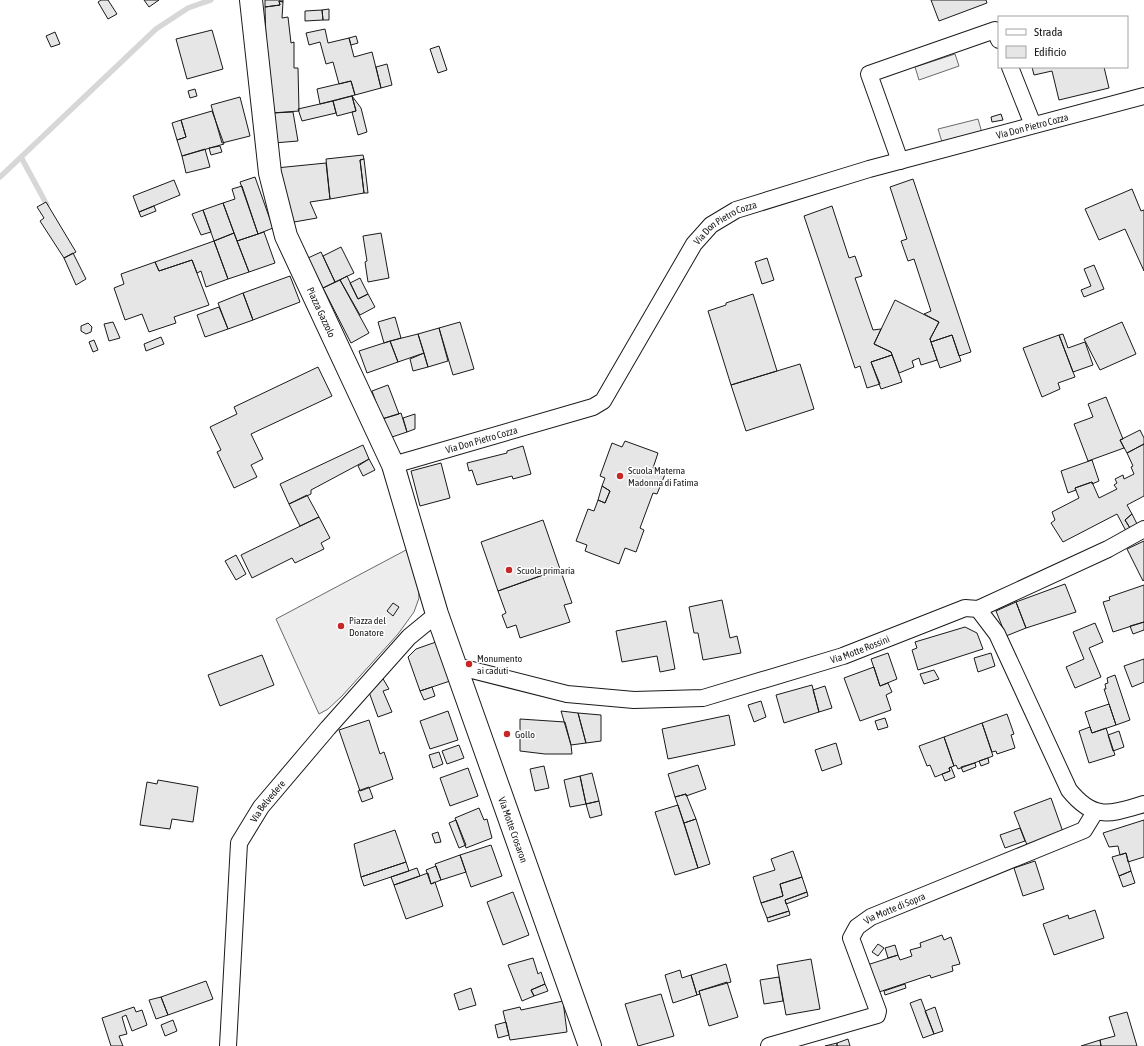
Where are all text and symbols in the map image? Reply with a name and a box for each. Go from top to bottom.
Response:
legend [998,16,1128,68]
text: Strada [1034,25,1063,39]
text: Edificio [1034,45,1067,59]
street label: Via Don Pietro Cozza [995,111,1070,141]
street label: Via Don Pietro Cozza [691,198,758,247]
street label: Piazza Gazzolo [305,285,338,339]
street label: Via Don Pietro Cozza [444,424,519,455]
place label: Scuola Materna Madonna di Fatima [628,465,699,488]
marker: Scuola Materna Madonna di Fatima [615,471,625,481]
marker: Scuola primaria [504,565,514,575]
place label: Scuola primaria [517,565,575,576]
place label: Piazza del Donatore [349,615,386,638]
marker: Piazza del Donatore [336,621,346,631]
street label: Via Motte Rossini [829,633,891,665]
place label: Monumento ai caduti [477,653,522,676]
marker: Monumento ai caduti [464,659,474,669]
marker: Gollo [502,729,512,739]
place label: Gollo [515,729,535,740]
street label: Via Belvedere [248,777,287,824]
street label: Via Motte Crosaron [497,795,530,864]
street label: Via Motte di Sopra [861,890,927,926]

